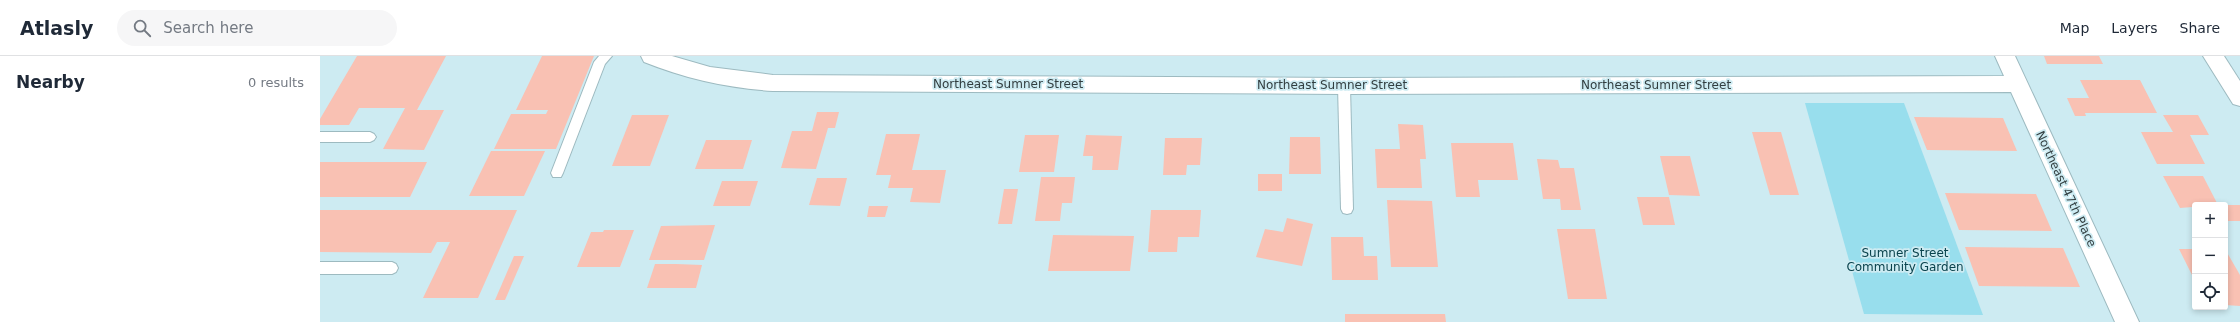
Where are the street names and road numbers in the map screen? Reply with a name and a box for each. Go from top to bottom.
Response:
street label: Northeast Sumner Street [933,77,1083,91]
street label: Northeast Sumner Street [1257,78,1407,92]
street label: Northeast Sumner Street [1581,78,1731,92]
street label: Northeast 47th Place [2033,129,2099,249]

